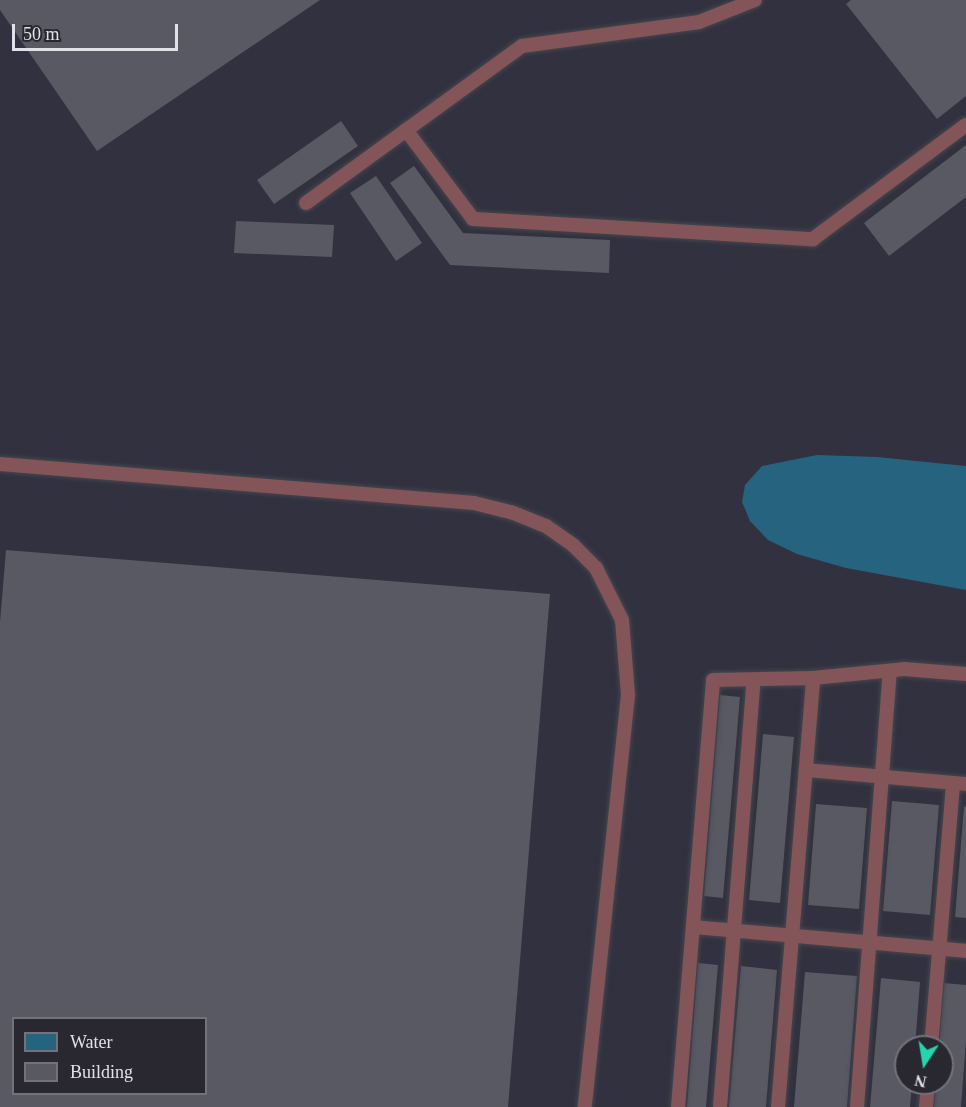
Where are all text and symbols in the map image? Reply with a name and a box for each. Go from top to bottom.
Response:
scale bar [15,12,182,50]
text: 50 m [23,24,60,44]
legend [12,1017,207,1095]
text: Water [70,1032,113,1052]
north arrow [894,1035,954,1095]
text: Building [70,1062,133,1082]
text: N [913,1072,928,1091]

